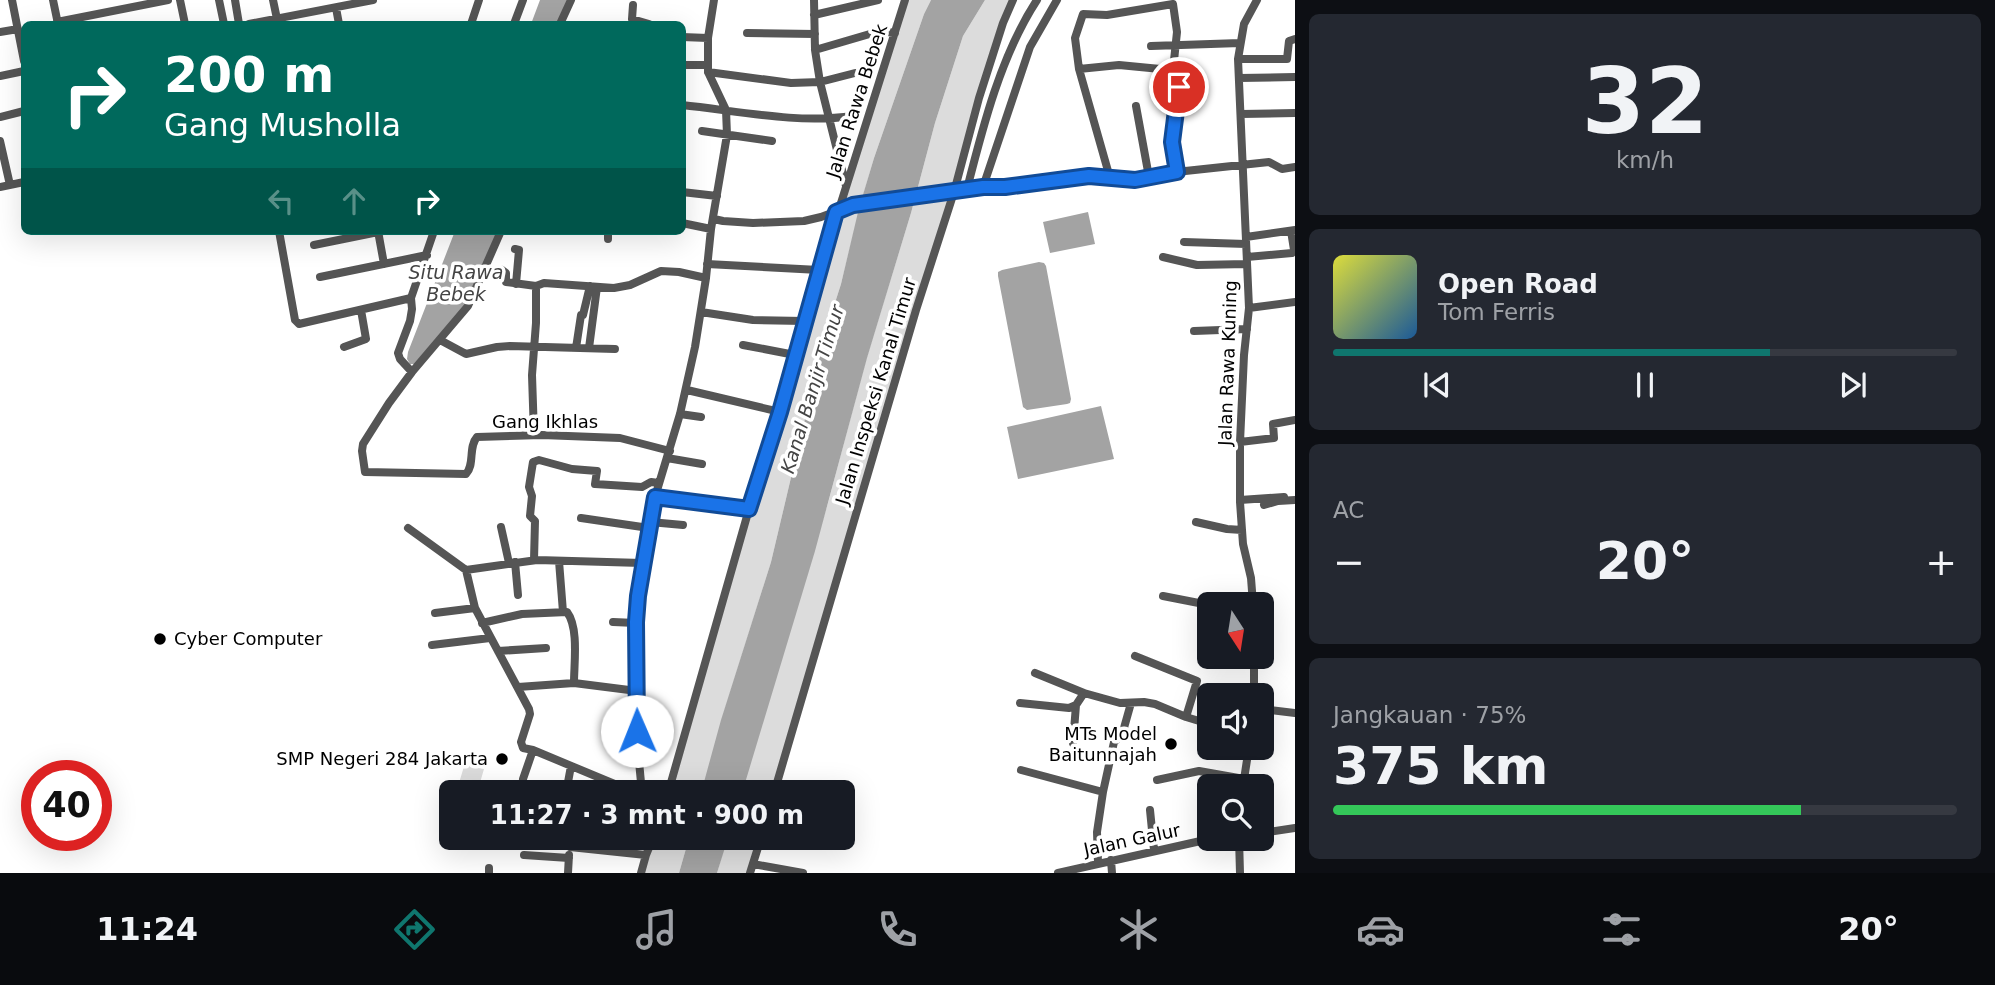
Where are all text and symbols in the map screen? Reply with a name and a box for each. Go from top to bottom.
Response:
street label: Jalan Rawa Bebek [821,21,891,181]
text: 200 m [164,47,334,104]
icon: right [49,49,140,140]
text: 32 [1582,49,1708,154]
pin [1149,57,1209,117]
icon: arrive [1160,68,1198,106]
text: Gang Musholla [164,106,401,144]
text: km/h [1616,147,1674,173]
icon: left [262,182,300,220]
icon: ahead [335,182,373,220]
icon: right [408,182,446,220]
water label: Situ Rawa Bebek [409,261,503,305]
text: Open Road [1438,269,1598,299]
street label: Jalan Inspeksi Kanal Timur [831,274,920,508]
street label: Jalan Rawa Kuning [1214,280,1241,447]
text: Tom Ferris [1438,299,1555,325]
water label: Kanal Banjir Timur [776,301,848,476]
icon: previous [1418,366,1456,404]
icon: pause [1626,366,1664,404]
icon: next [1834,366,1872,404]
street label: Gang Ikhlas [492,411,598,432]
text: AC [1333,497,1364,523]
text: 20° [1596,531,1694,591]
text: − [1333,540,1365,584]
text: + [1925,540,1957,584]
north arrow [1197,592,1274,668]
map controls [1197,592,1274,851]
place label: Cyber Computer [174,628,323,649]
marker: Cyber Computer [152,631,168,647]
button: sound [1197,683,1274,760]
position arrow [600,694,674,768]
text: Jangkauan · 75% [1333,702,1526,728]
place label: MTs Model Baitunnajah [1049,723,1157,765]
marker: MTs Model Baitunnajah [1163,736,1179,752]
text: 375 km [1333,736,1548,796]
place label: SMP Negeri 284 Jakarta [276,748,488,769]
marker: SMP Negeri 284 Jakarta [494,751,510,767]
speed limit sign: 40 [21,760,112,851]
button: search [1197,774,1274,851]
text: 11:27 · 3 mnt · 900 m [490,800,804,830]
street label: Jalan Galur [1081,819,1183,860]
icon: directions [390,905,439,954]
icon: music [632,905,681,954]
icon: phone [873,905,922,954]
icon: climate [1114,905,1163,954]
icon: car [1356,905,1405,954]
icon: filters [1597,905,1646,954]
text: 11:24 [96,910,198,948]
text: 20° [1838,910,1899,948]

